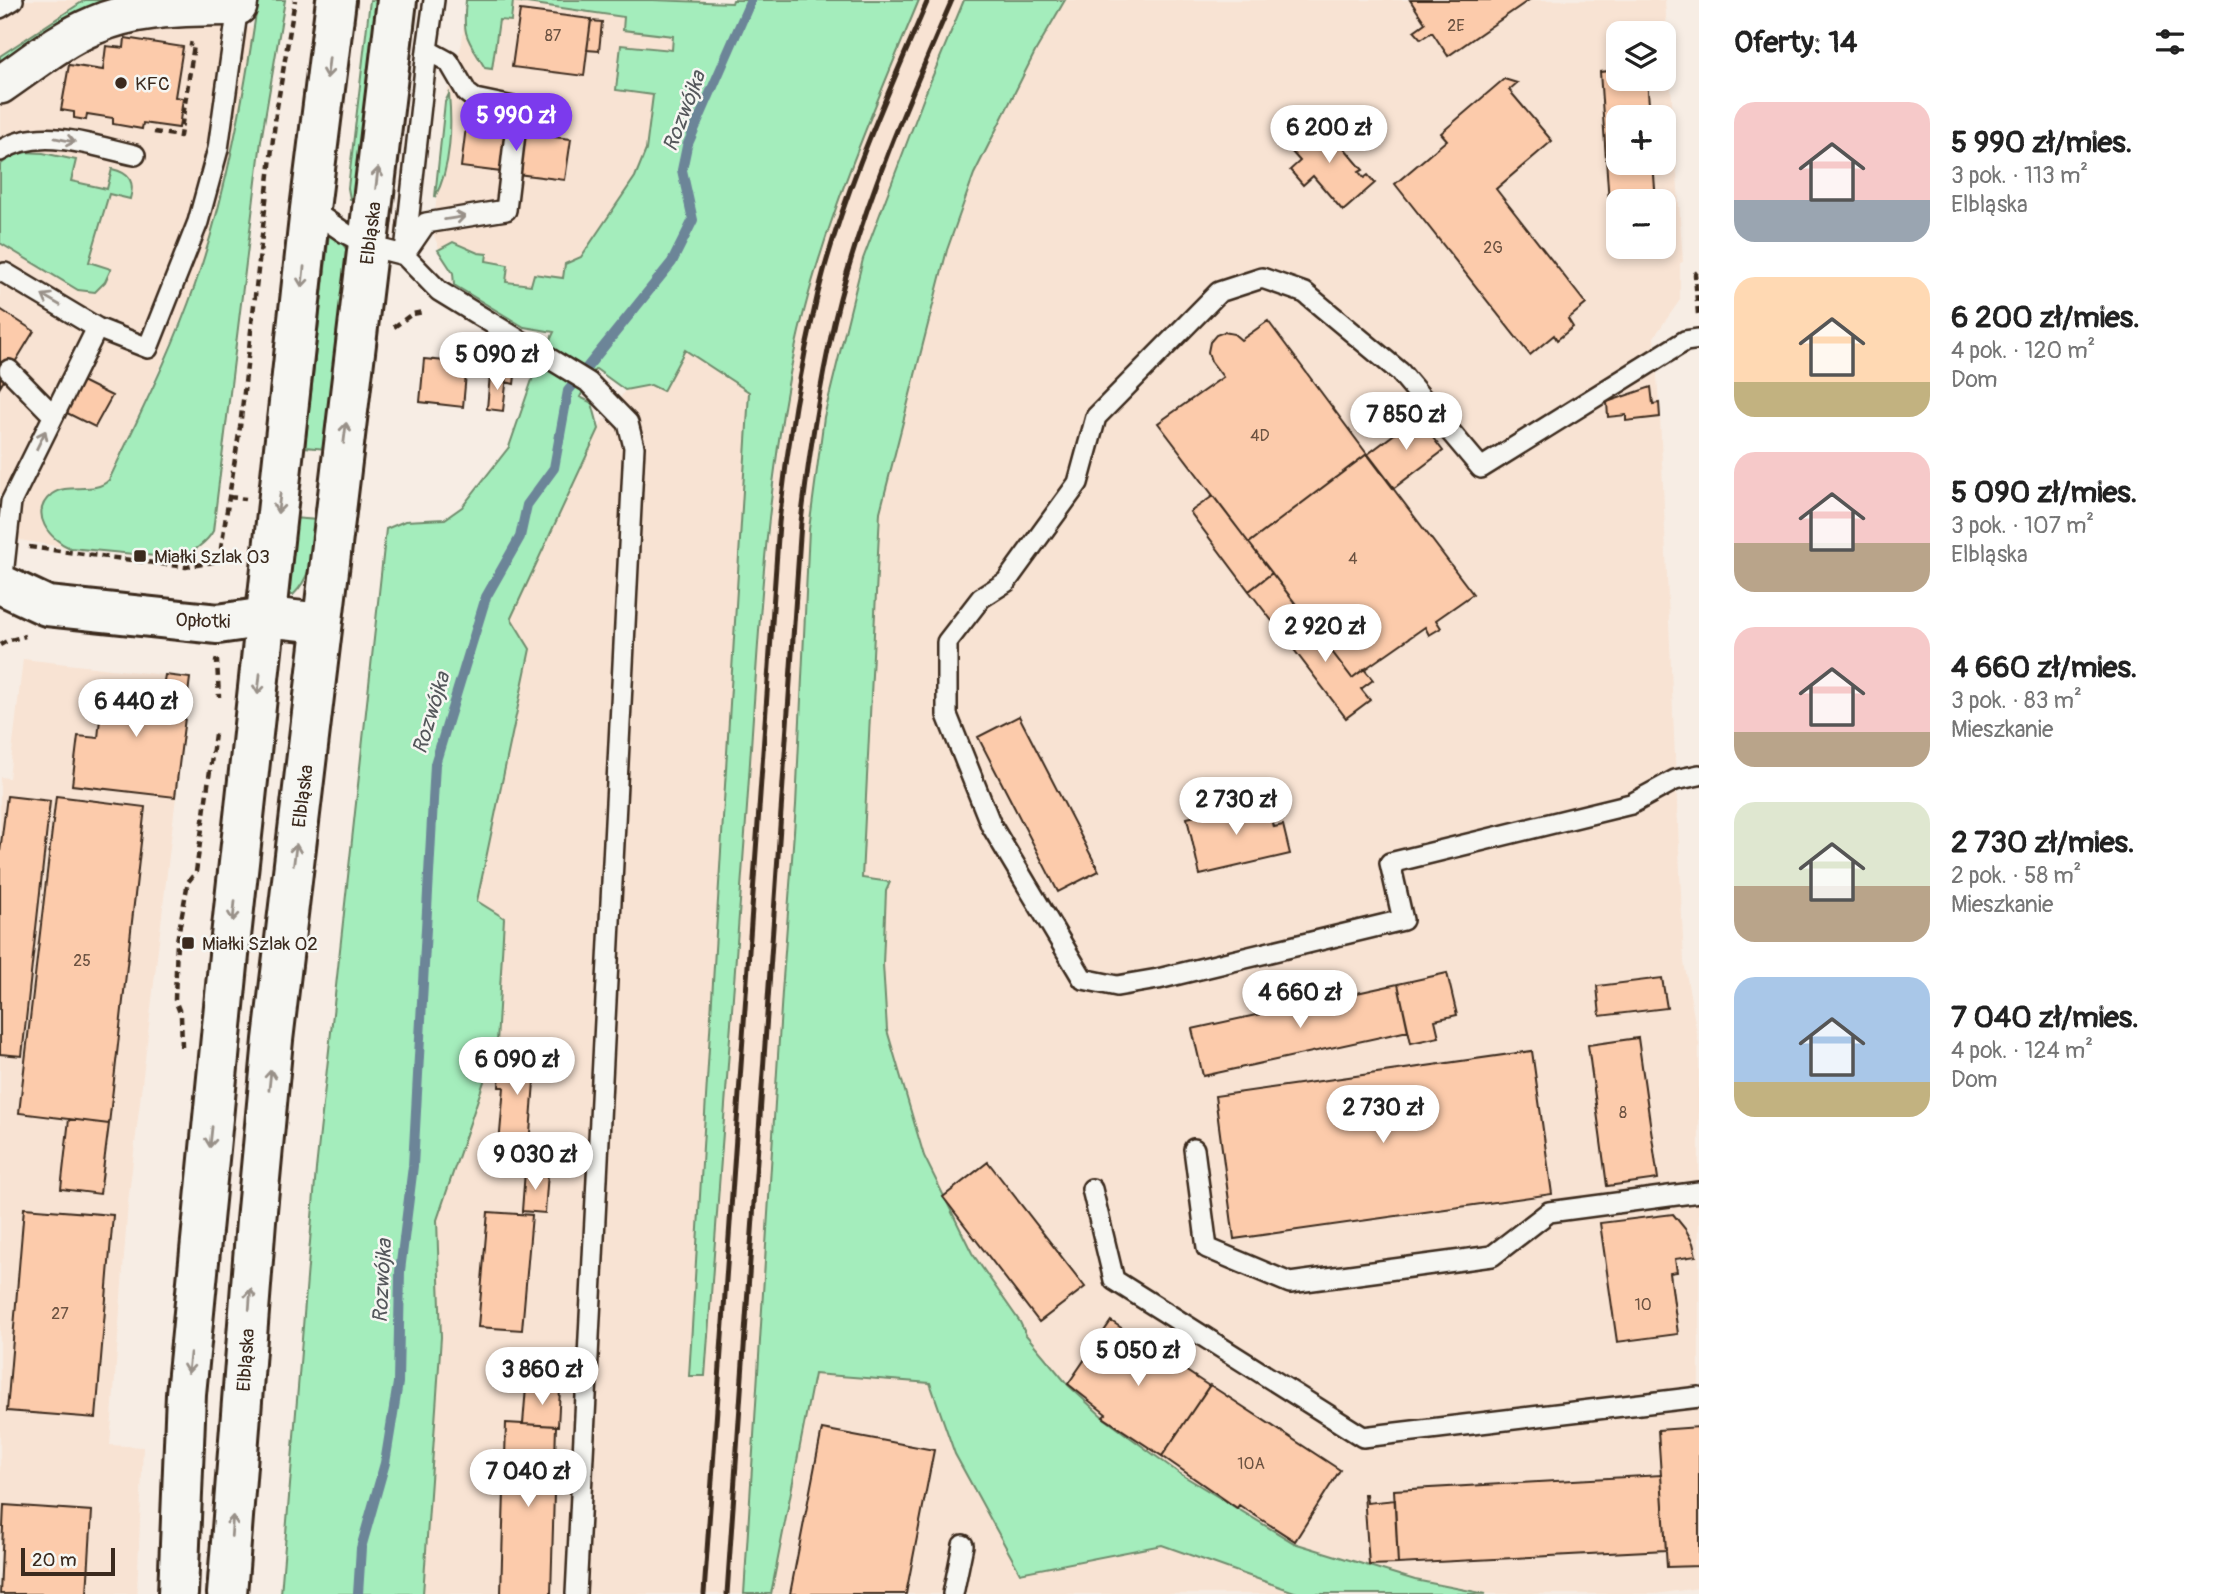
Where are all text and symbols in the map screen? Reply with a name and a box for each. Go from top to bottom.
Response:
house number: 2E [1447,16,1465,36]
map controls [1606,21,1676,259]
button: layers [1606,21,1676,91]
icon: filters [2151,23,2189,61]
text: Oferty: 14 [1734,24,1857,61]
house number: 87 [545,26,562,46]
one-way arrow [321,56,334,79]
water label: Rozwójka [657,66,713,155]
place label: KFC [135,72,170,96]
marker: KFC [113,75,129,91]
pin: 5 990 zł [444,94,588,153]
text: 5 990 zł [476,101,556,130]
button: + [1606,105,1676,175]
pin: 6 200 zł [1257,106,1401,165]
text: 6 200 zł [1286,113,1372,142]
text: 5 990 zł/mies. [1951,124,2132,161]
icon: home [1790,130,1874,214]
one-way arrow [53,134,76,148]
text: 3 pok. · 113 m² [1951,161,2088,190]
one-way arrow [370,167,383,190]
button: − [1606,189,1676,259]
text: Elbląska [1951,190,2028,219]
street label: Elbląska [355,200,387,266]
one-way arrow [443,211,466,224]
house number: 2G [1483,238,1503,258]
one-way arrow [296,265,309,288]
one-way arrow [41,293,61,307]
text: 6 200 zł/mies. [1951,299,2140,336]
icon: home [1790,305,1874,389]
pin: 5 090 zł [425,332,569,392]
text: 4 pok. · 120 m² [1951,336,2095,365]
text: 5 090 zł [455,340,539,369]
text: Dom [1951,365,1998,394]
pin: 7 850 zł [1334,392,1478,452]
text: 7 850 zł [1366,400,1446,429]
one-way arrow [339,422,352,445]
house number: 4D [1250,426,1270,446]
one-way arrow [34,430,48,451]
text: 5 090 zł/mies. [1951,474,2137,511]
icon: home [1790,480,1874,564]
one-way arrow [272,491,285,514]
text: 3 pok. · 107 m² [1951,511,2094,540]
text: Elbląska [1951,540,2028,569]
place label: Miałki Szlak 03 [154,545,270,569]
marker: Miałki Szlak 03 [132,548,148,564]
house number: 4 [1348,549,1358,569]
pin: 2 920 zł [1253,604,1397,664]
street label: Opłotki [175,608,231,634]
text: 2 920 zł [1285,612,1365,641]
text: 4 660 zł/mies. [1951,649,2137,686]
icon: home [1790,655,1874,739]
water label: Rozwójka [406,668,457,757]
one-way arrow [252,673,265,695]
pin: 6 440 zł [64,680,208,739]
text: 3 pok. · 83 m² [1951,686,2082,715]
text: 6 440 zł [94,687,178,716]
text: Mieszkanie [1951,715,2053,744]
street label: Elbląska [287,763,319,829]
pin: 2 730 zł [1164,778,1308,837]
text: 2 730 zł [1195,785,1277,814]
text: 2 730 zł/mies. [1951,824,2134,861]
icon: home [1790,830,1874,914]
one-way arrow [289,843,302,866]
text: 2 pok. · 58 m² [1951,861,2081,890]
text: Mieszkanie [1951,890,2053,919]
one-way arrow [227,899,240,921]
place label: Miałki Szlak 02 [202,932,318,956]
marker: Miałki Szlak 02 [180,935,196,951]
house number: 25 [73,951,91,971]
pin: 4 660 zł [1228,970,1372,1030]
text: 4 660 zł [1258,978,1342,1007]
text: 7 040 zł/mies. [1951,999,2139,1036]
icon: home [1790,1005,1874,1089]
text: 4 pok. · 124 m² [1951,1036,2093,1065]
pin: 6 090 zł [445,1038,589,1097]
text: 6 090 zł [475,1045,559,1074]
text: Dom [1951,1065,1998,1094]
one-way arrow [263,1069,276,1092]
pin: 2 730 zł [1311,1086,1455,1145]
text: 2 730 zł [1342,1093,1424,1122]
house number: 8 [1619,1103,1627,1123]
one-way arrow [204,1125,217,1148]
pin: 9 030 zł [463,1132,607,1192]
text: 9 030 zł [493,1140,577,1169]
water label: Rozwójka [367,1237,398,1324]
one-way arrow [244,1288,257,1311]
house number: 10 [1634,1295,1652,1315]
house number: 27 [51,1304,69,1324]
street label: Elbląska [232,1327,260,1392]
pin: 5 050 zł [1066,1328,1210,1388]
text: 5 050 zł [1096,1336,1180,1365]
pin: 3 860 zł [470,1348,614,1407]
one-way arrow [183,1352,196,1374]
text: 3 860 zł [501,1355,583,1384]
pin: 7 040 zł [456,1450,600,1509]
house number: 10A [1237,1454,1265,1474]
text: 7 040 zł [486,1457,570,1486]
one-way arrow [226,1515,239,1538]
scale bar [21,1545,116,1577]
text: 20 m [32,1548,77,1572]

